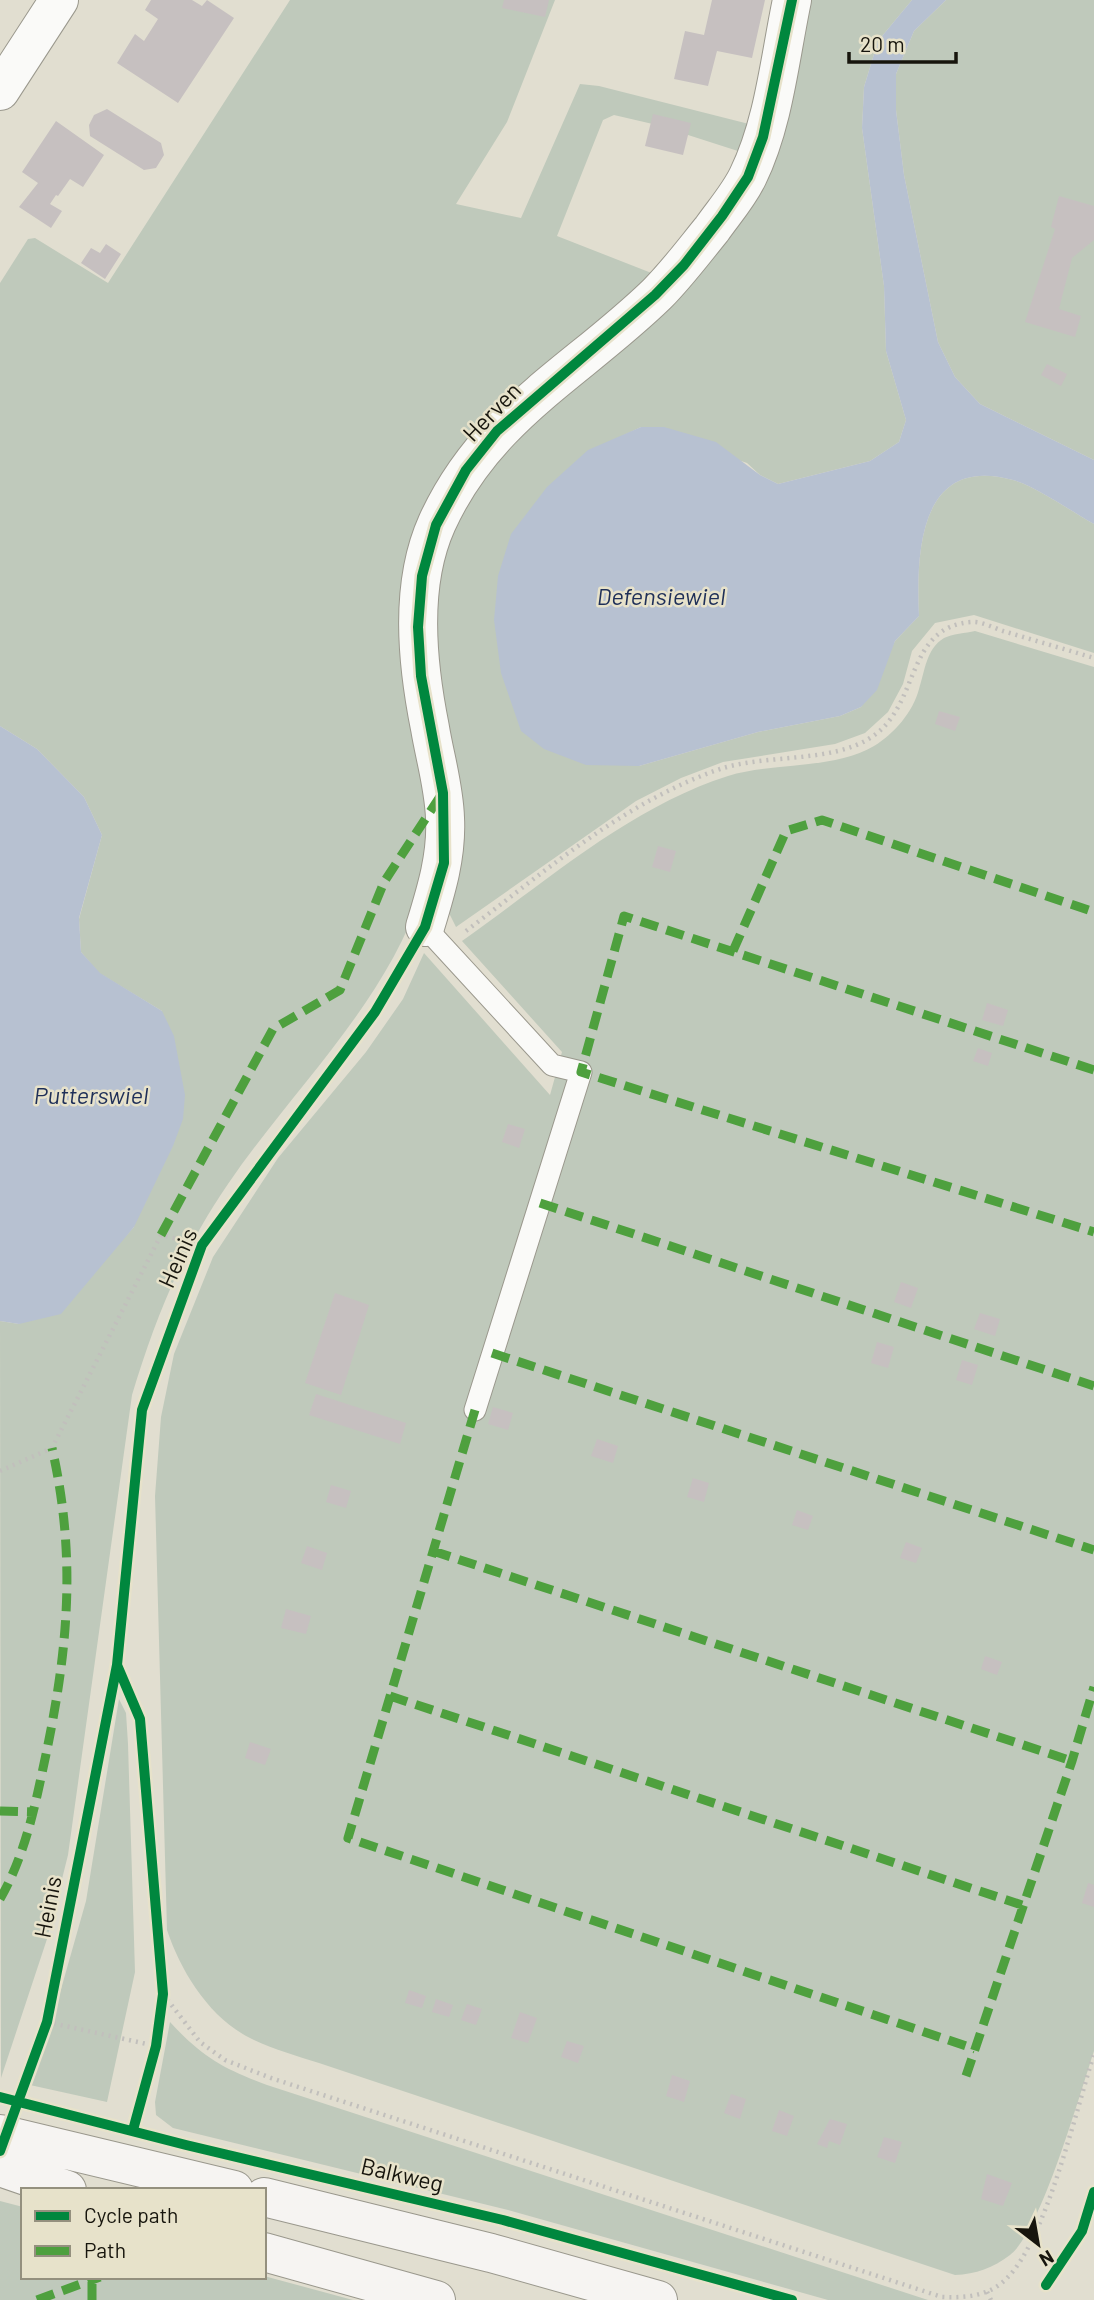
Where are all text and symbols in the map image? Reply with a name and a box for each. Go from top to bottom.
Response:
scale bar [849,21,956,65]
text: 20 m [860,31,905,56]
street label: Herven [456,376,526,447]
water label: Defensiewiel [597,581,726,610]
water label: Putterswiel [34,1080,149,1109]
street label: Heinis [152,1223,203,1292]
street label: Heinis [27,1873,67,1940]
street label: Balkweg [358,2151,446,2197]
legend [21,2188,266,2279]
text: Cycle path [84,2202,178,2227]
north arrow [1003,2209,1073,2279]
text: Path [84,2237,126,2262]
text: N [1036,2246,1058,2272]

